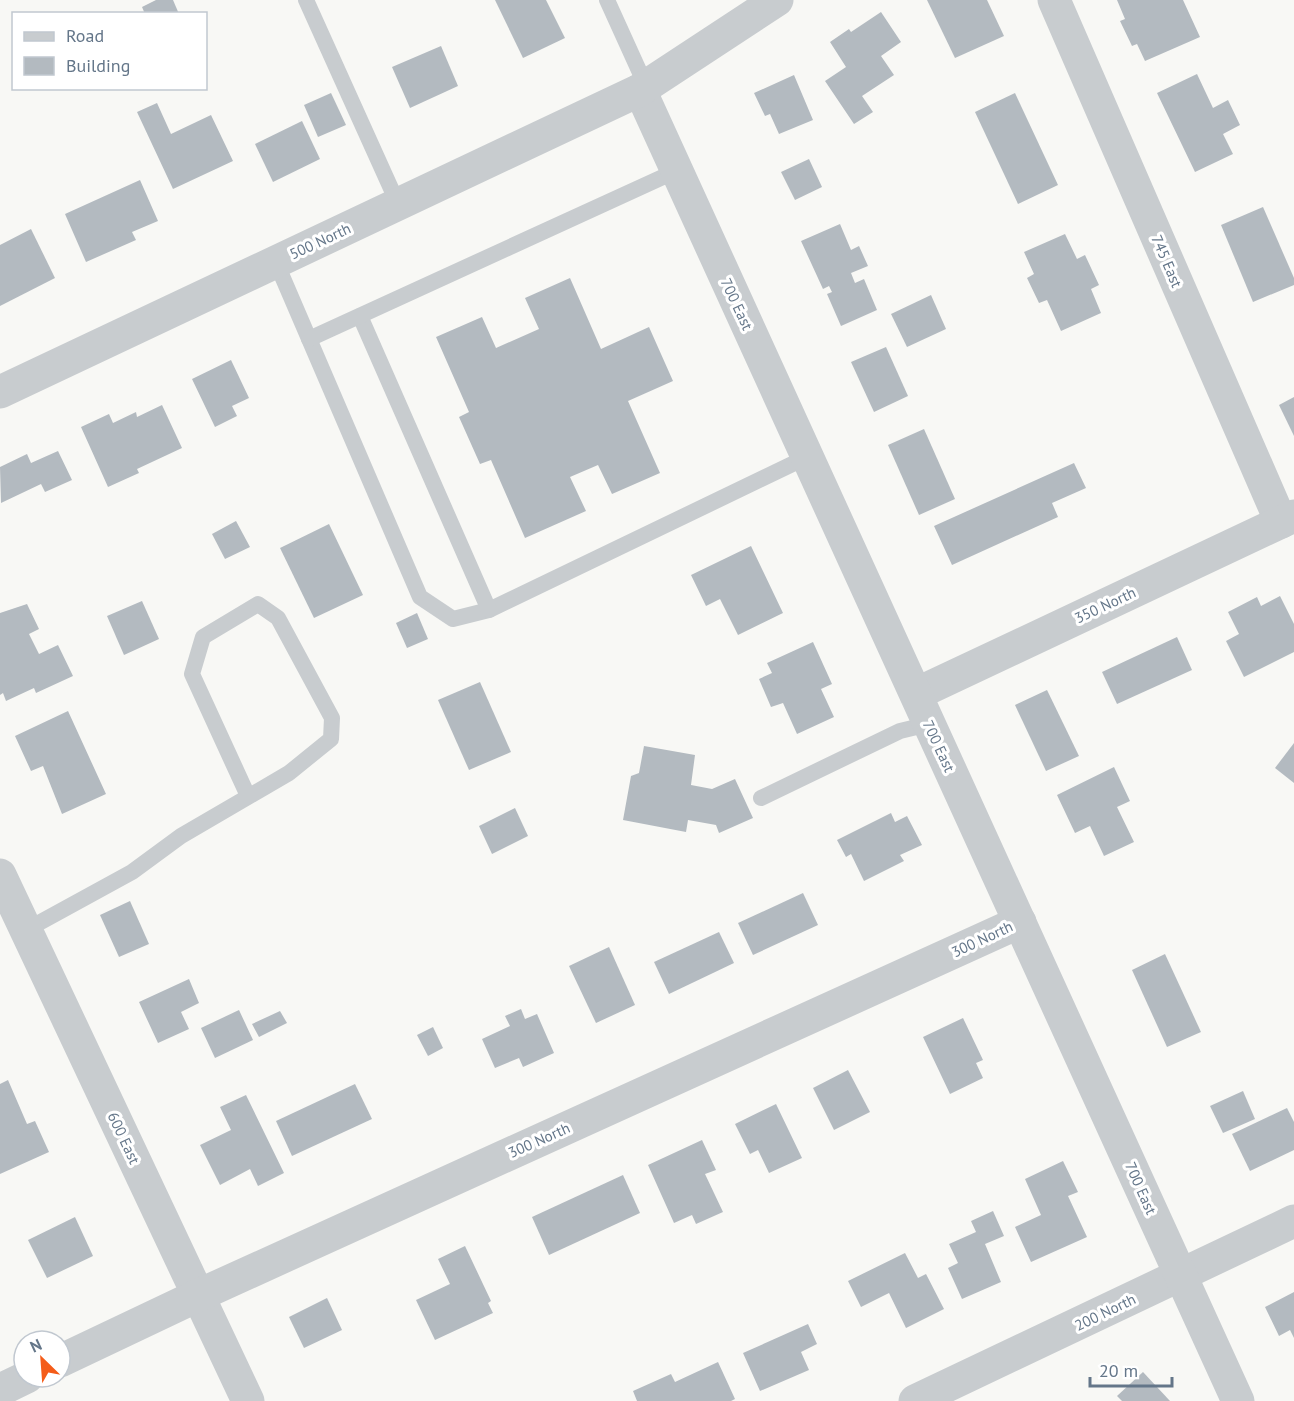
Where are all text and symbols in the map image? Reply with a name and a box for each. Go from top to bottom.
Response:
legend [12,12,207,90]
text: Road [66,24,104,47]
text: Building [66,54,130,77]
street label: 500 North [286,219,354,263]
street label: 745 East [1147,232,1187,290]
street label: 700 East [717,275,757,333]
street label: 350 North [1071,583,1139,627]
street label: 700 East [919,717,959,775]
street label: 300 North [948,917,1016,961]
street label: 600 East [104,1109,144,1167]
street label: 300 North [505,1118,573,1162]
street label: 700 East [1121,1159,1161,1217]
street label: 200 North [1071,1289,1139,1335]
north arrow [12,1329,72,1389]
text: N [27,1334,45,1357]
scale bar [1090,1350,1172,1388]
text: 20 m [1099,1359,1138,1382]

